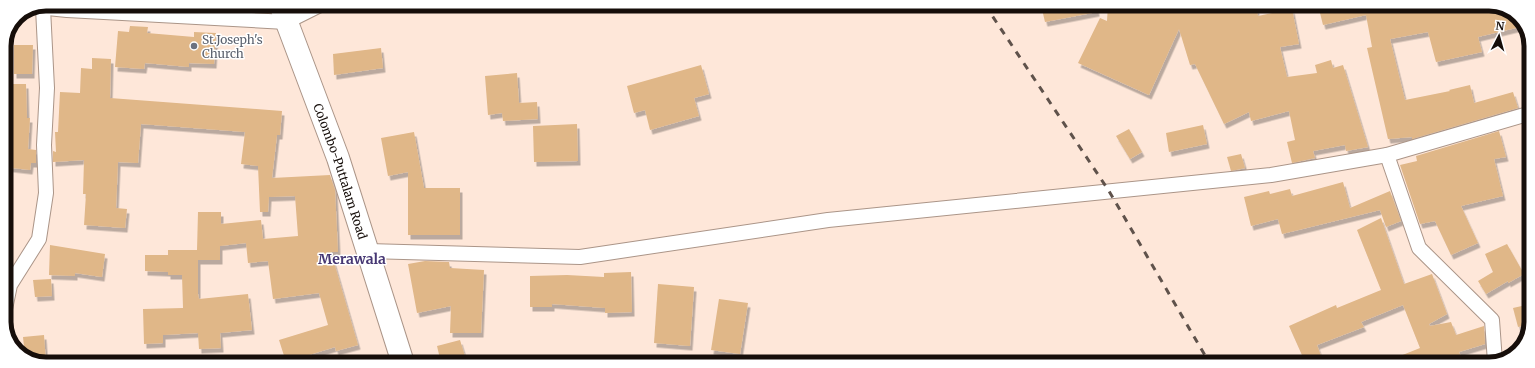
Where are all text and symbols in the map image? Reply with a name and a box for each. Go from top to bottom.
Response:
north arrow [1479,16,1519,56]
text: N [1495,19,1505,34]
place label: St.Joseph's Church [202,32,263,61]
marker: St.Joseph's Church [189,41,199,51]
street label: Colombo-Puttalam Road [311,101,371,241]
district label: Merawala [318,250,386,268]

